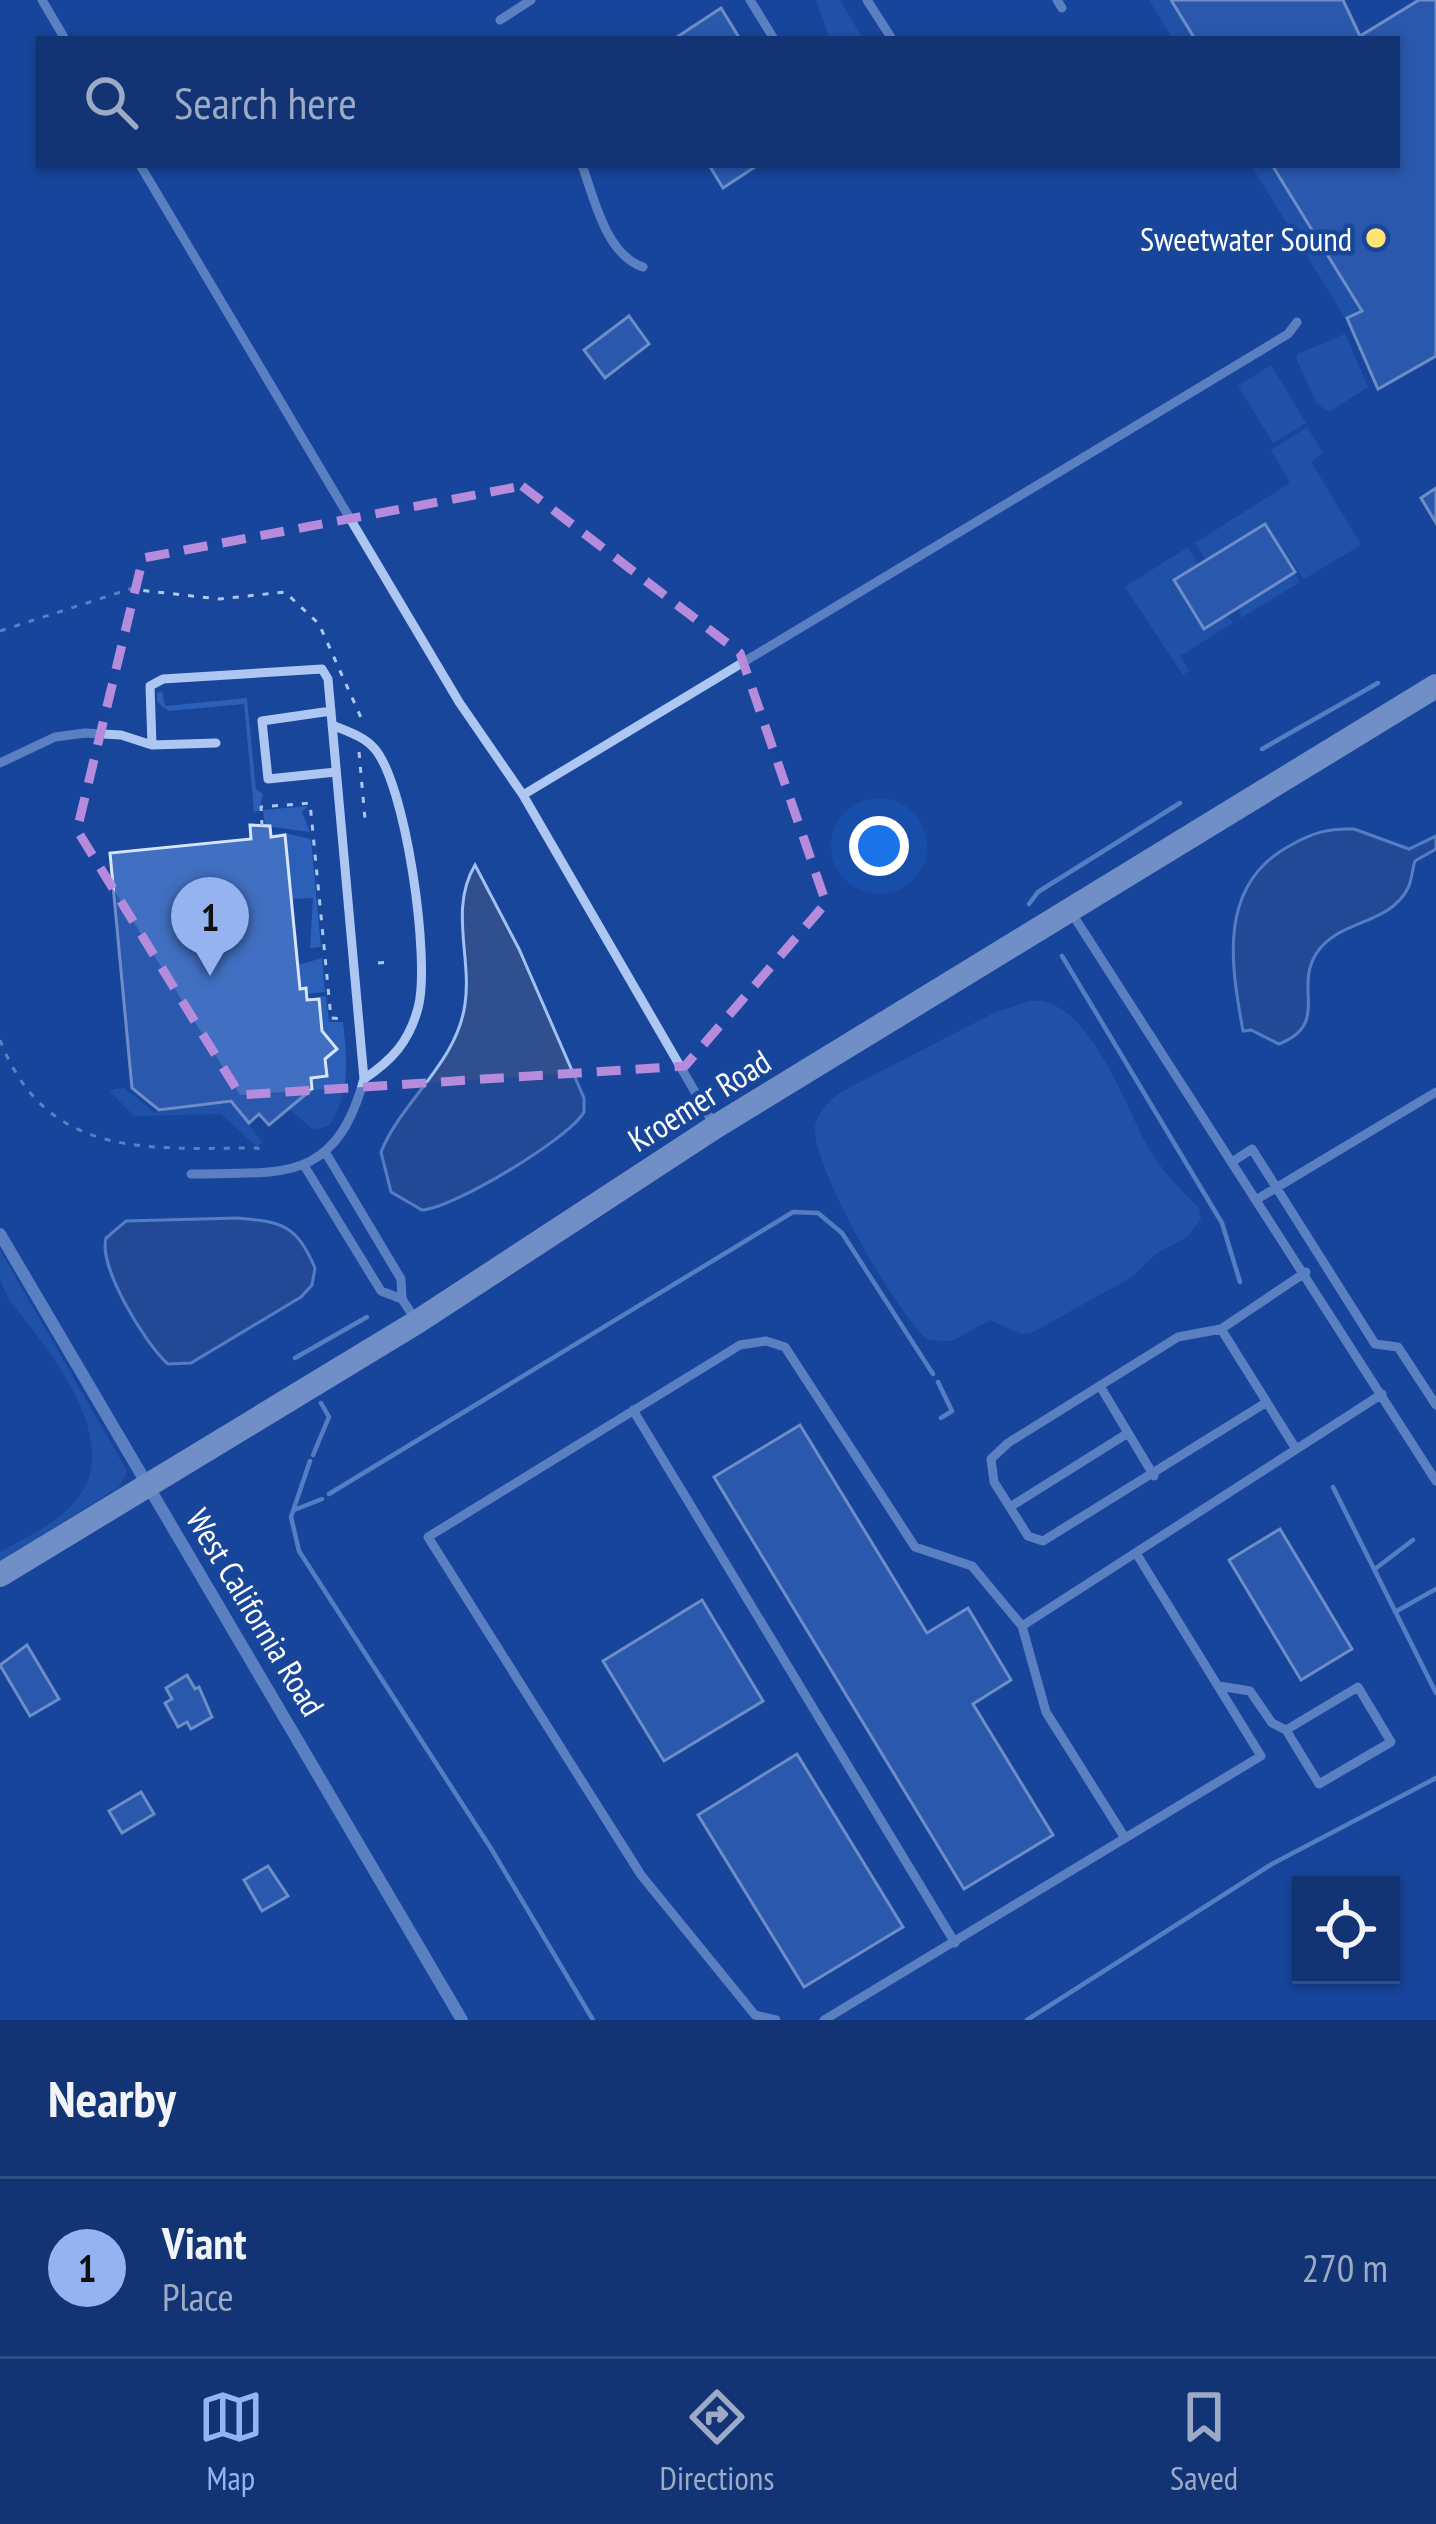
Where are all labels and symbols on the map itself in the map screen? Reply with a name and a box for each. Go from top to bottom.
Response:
place label: Sweetwater Sound [1140,217,1352,260]
marker: Sweetwater Sound [1363,225,1389,251]
your location [849,816,909,876]
pin: 1 [171,877,249,976]
street label: Kroemer Road [620,1039,778,1161]
street label: West California Road [177,1501,335,1723]

